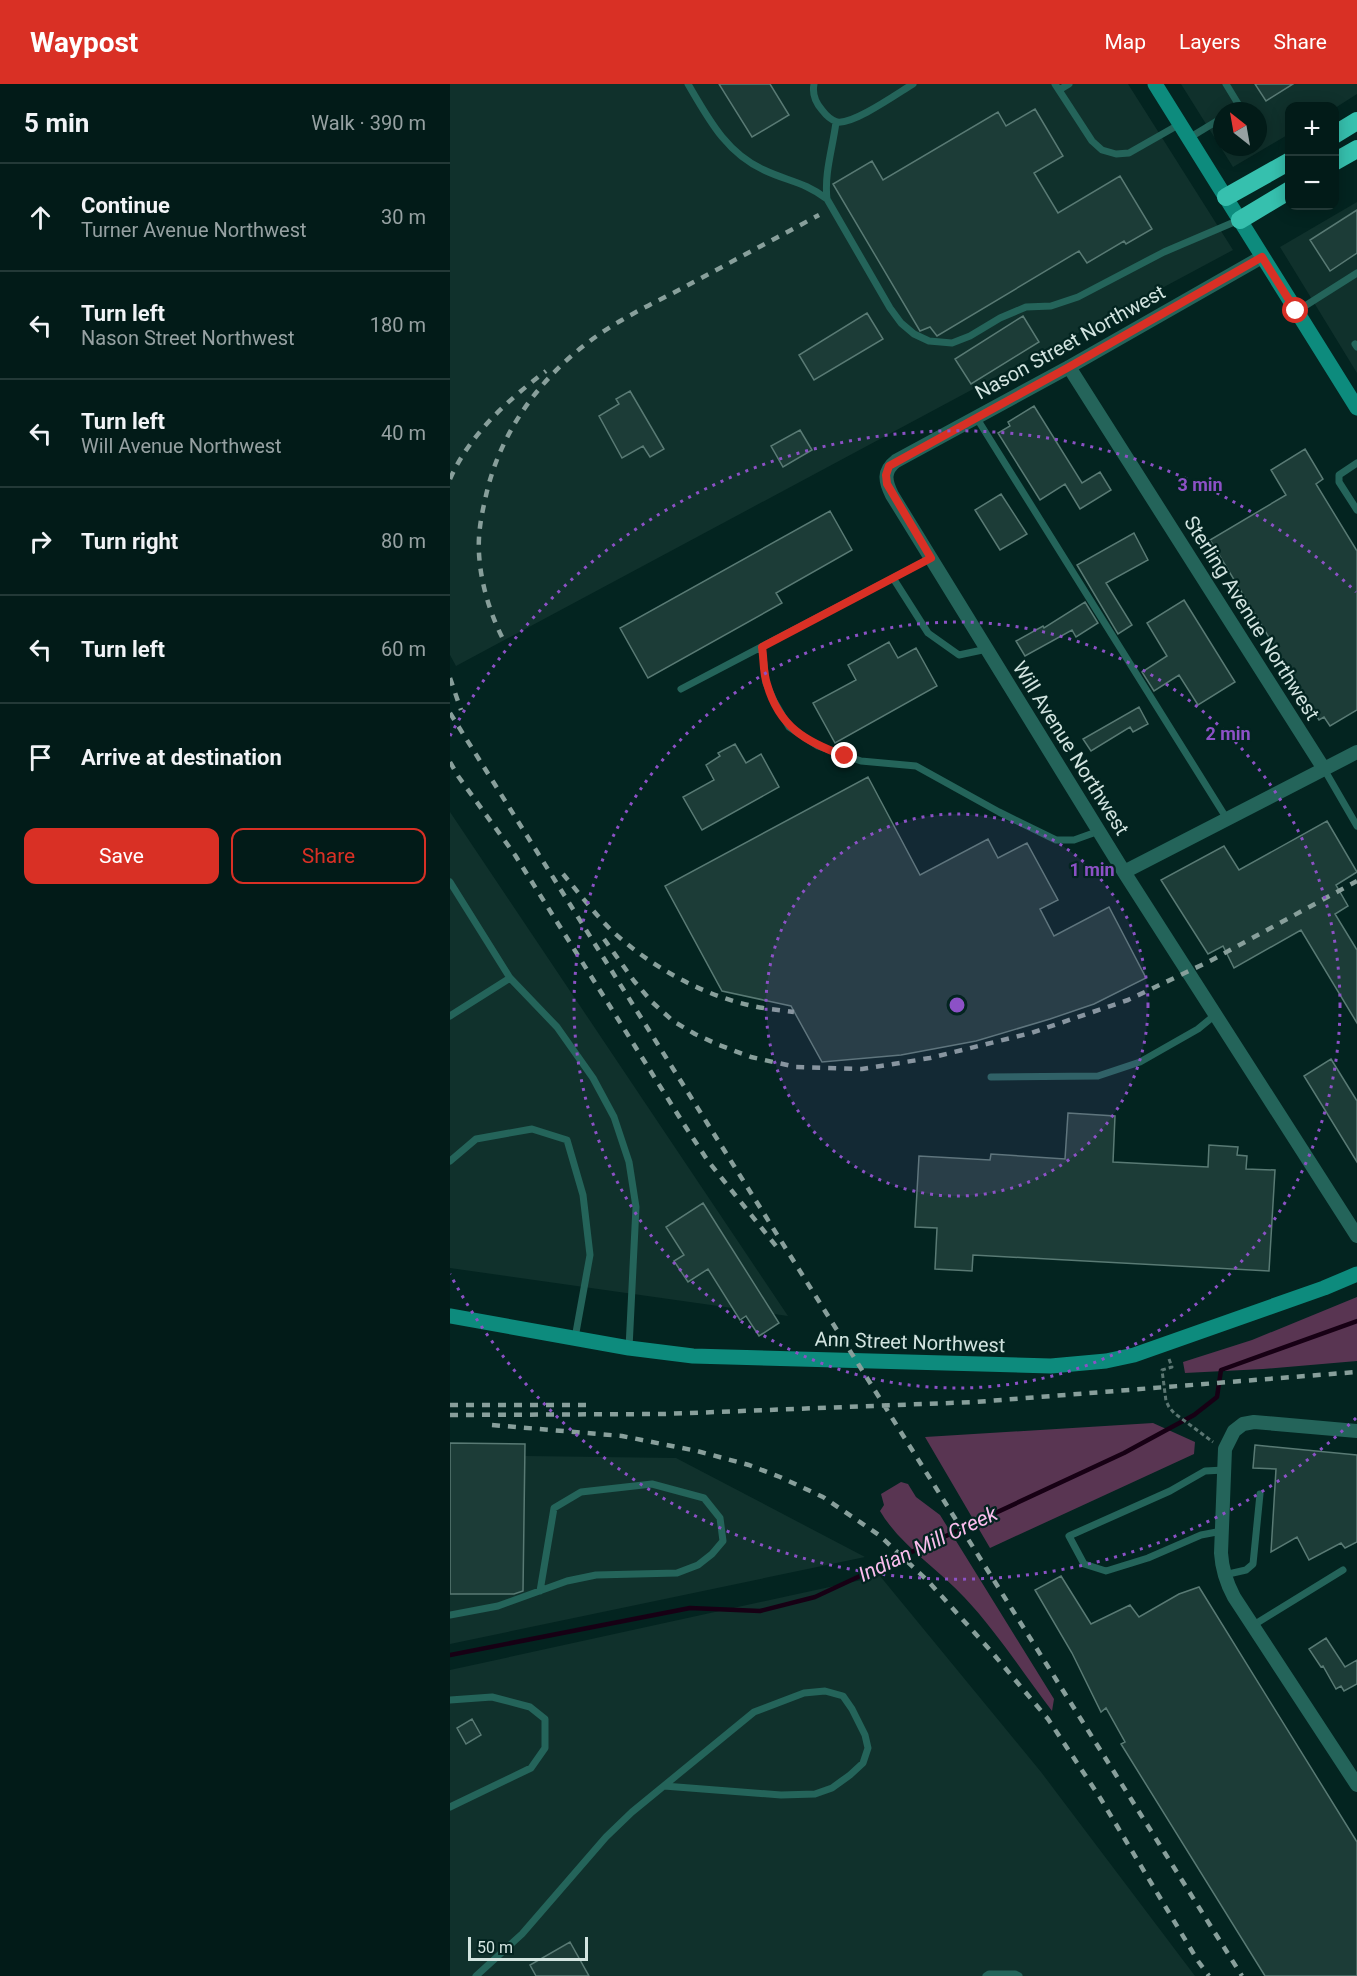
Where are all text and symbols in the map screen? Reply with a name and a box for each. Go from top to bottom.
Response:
text: Waypost [30,26,138,59]
text: Map [1104,30,1146,54]
text: Layers [1179,30,1240,54]
text: Share [1273,30,1327,54]
north arrow [1213,102,1267,156]
map controls [1285,102,1339,210]
button: + [1285,102,1339,156]
text: 5 min [24,108,89,138]
text: Walk · 390 m [311,111,426,135]
button: − [1285,156,1339,210]
text: Continue [81,193,170,218]
icon: ahead [24,201,57,234]
text: 30 m [381,205,426,229]
text: Turner Avenue Northwest [81,218,307,242]
street label: Nason Street Northwest [971,280,1169,404]
route start [1282,297,1308,323]
text: Turn left [81,301,165,326]
icon: left [24,309,57,342]
text: 180 m [370,313,426,337]
text: Nason Street Northwest [81,326,295,350]
text: Turn left [81,409,165,434]
icon: left [24,417,57,450]
text: 40 m [381,421,426,445]
text: Will Avenue Northwest [81,434,282,458]
text: 3 min [1177,474,1223,495]
street label: Sterling Avenue Northwest [1179,512,1325,724]
icon: right [24,525,57,558]
text: Turn right [81,529,178,554]
text: 80 m [381,529,426,553]
icon: left [24,633,57,666]
text: Turn left [81,637,165,662]
text: 60 m [381,637,426,661]
street label: Will Avenue Northwest [1008,657,1134,839]
text: 2 min [1205,723,1251,744]
icon: arrive [24,741,57,774]
route end [831,742,857,768]
text: Arrive at destination [81,745,282,770]
button: Save [24,828,219,884]
button: Share [231,828,426,884]
text: 1 min [1069,859,1115,880]
centre of rings [947,995,967,1015]
street label: Ann Street Northwest [814,1327,1006,1357]
water label: Indian Mill Creek [855,1501,1002,1587]
scale bar [468,1934,588,1962]
text: 50 m [477,1938,513,1957]

